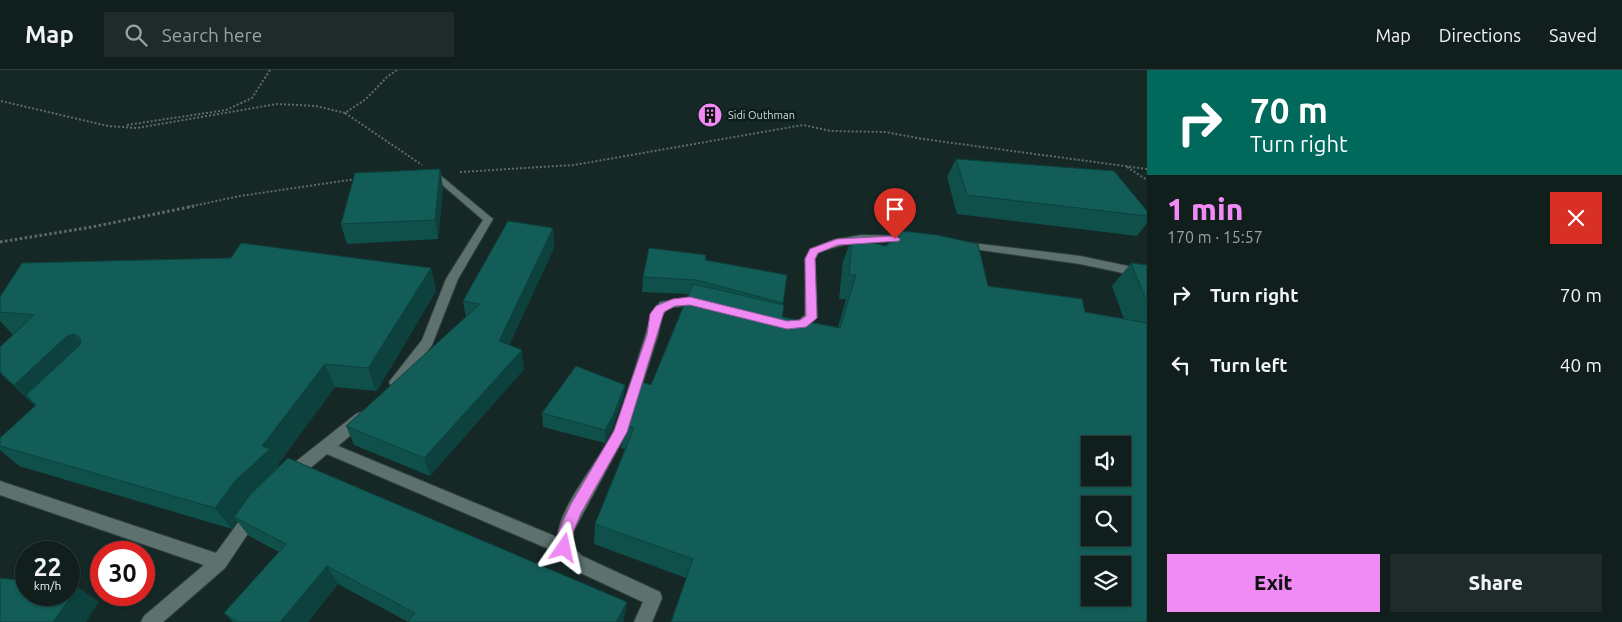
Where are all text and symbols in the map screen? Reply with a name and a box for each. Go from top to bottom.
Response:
search box [104,12,454,57]
text: Map [25,21,74,48]
icon: search [122,21,150,49]
text: Search here [162,24,262,46]
text: Map [1375,25,1411,45]
text: Directions [1439,25,1521,45]
text: Saved [1549,25,1597,45]
icon: right [1167,90,1232,155]
text: 70 m [1250,90,1328,130]
building icon: Sidi Outhman [697,102,723,128]
place label: Sidi Outhman [728,109,795,121]
text: Turn right [1250,131,1348,156]
pin [874,188,916,239]
text: 1 min [1167,192,1243,226]
button: close [1550,192,1602,244]
icon: arrive [881,195,909,223]
text: 170 m · 15:57 [1167,228,1263,246]
icon: right [1167,281,1195,309]
text: Turn right [1210,284,1298,306]
text: 70 m [1560,284,1602,306]
icon: left [1167,351,1195,379]
text: Turn left [1210,354,1288,376]
text: 40 m [1560,354,1602,376]
map controls [1081,436,1131,606]
button: sound [1081,436,1131,486]
button: search [1081,496,1131,546]
position arrow [537,521,589,573]
speed limit sign: 30 [90,541,155,606]
text: 22 [33,553,62,581]
button: Exit [1167,554,1380,612]
button: Share [1390,554,1602,612]
button: layers [1081,556,1131,606]
text: km/h [34,579,61,592]

